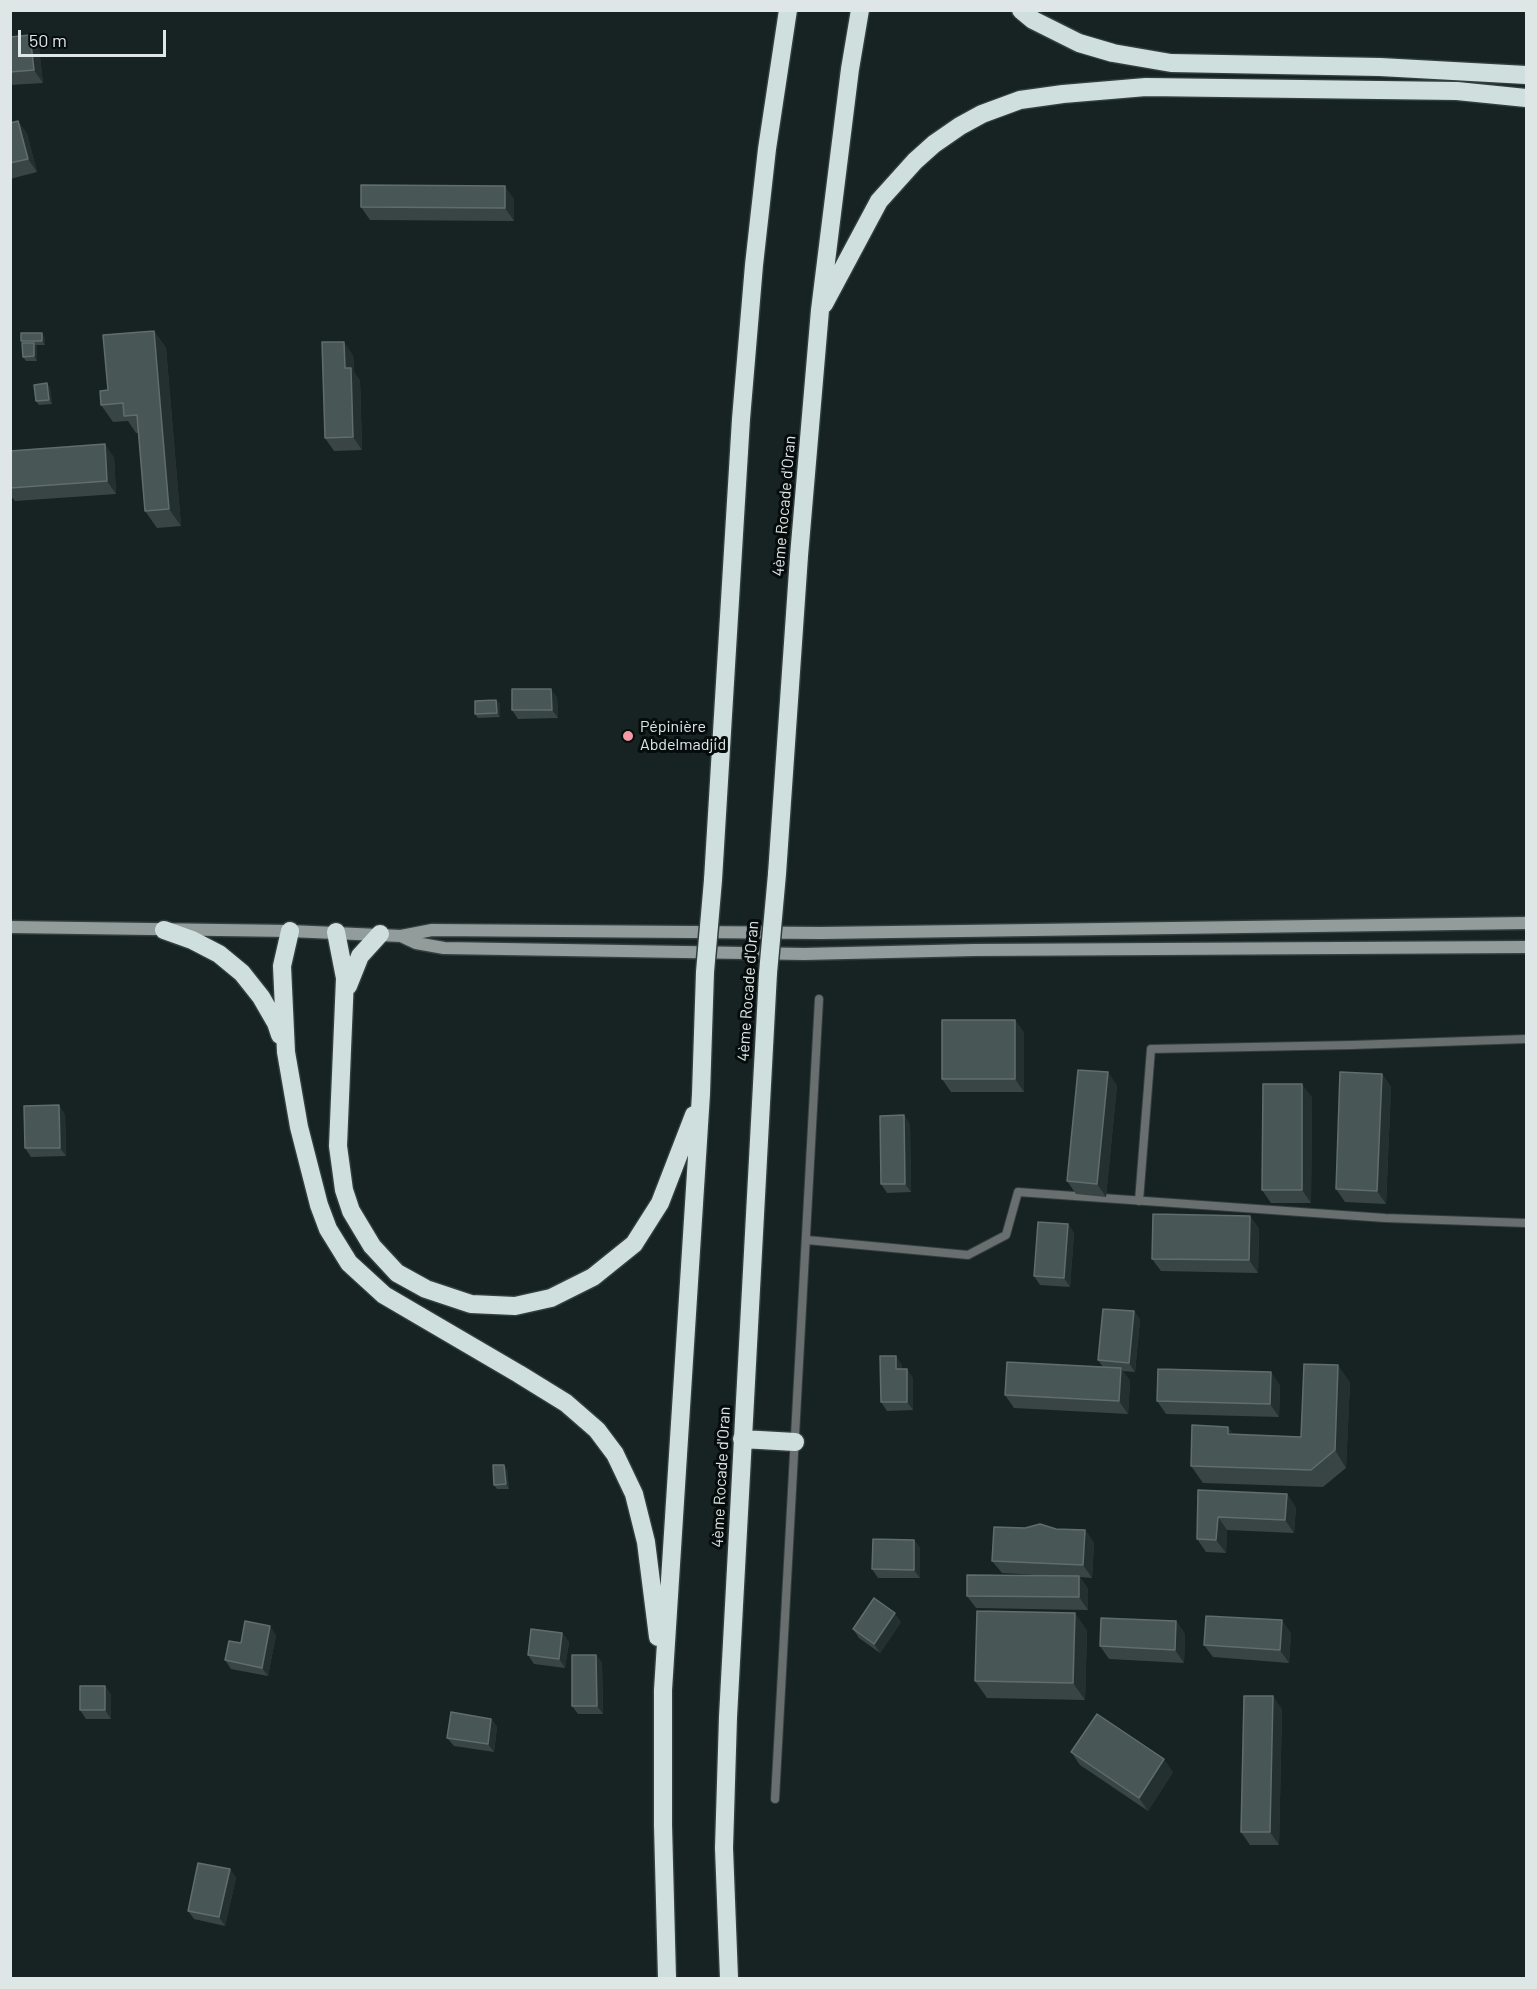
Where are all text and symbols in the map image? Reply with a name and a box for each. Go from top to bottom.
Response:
scale bar [21,18,170,56]
text: 50 m [29,29,67,51]
street label: 4ème Rocade d'Oran [768,435,800,577]
place label: Pépinière Abdelmadjid [640,717,726,755]
marker: Pépinière Abdelmadjid [621,729,635,743]
street label: 4ème Rocade d'Oran [734,920,762,1062]
street label: 4ème Rocade d'Oran [708,1406,734,1548]

